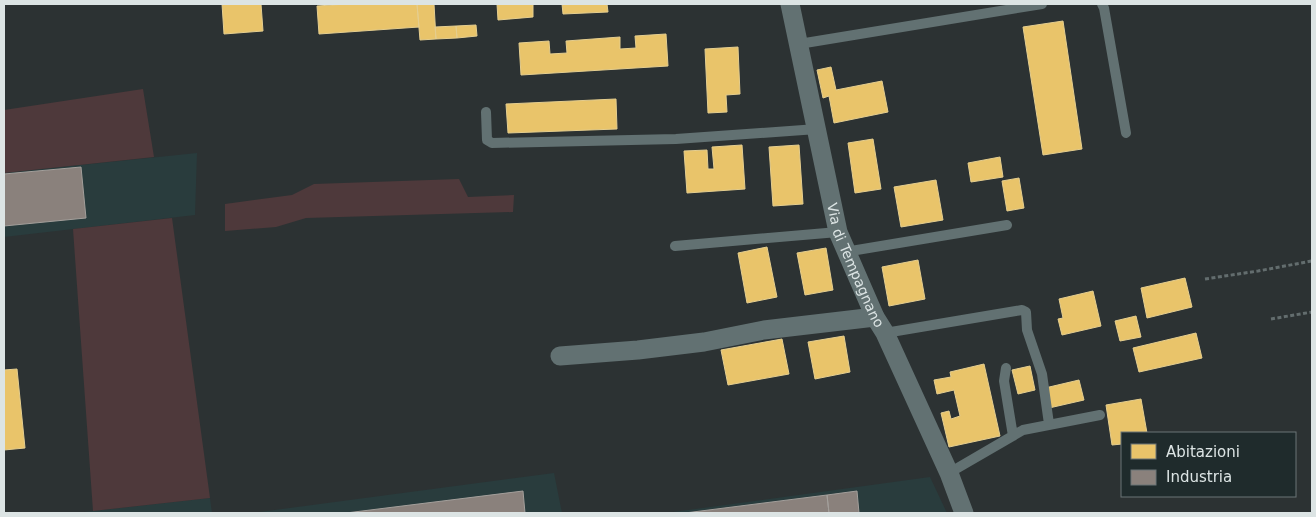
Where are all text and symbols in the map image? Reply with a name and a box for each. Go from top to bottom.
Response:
street label: Via di Tempagnano [824,201,888,330]
legend [1121,432,1296,497]
text: Abitazioni [1166,443,1240,461]
text: Industria [1166,468,1232,486]

